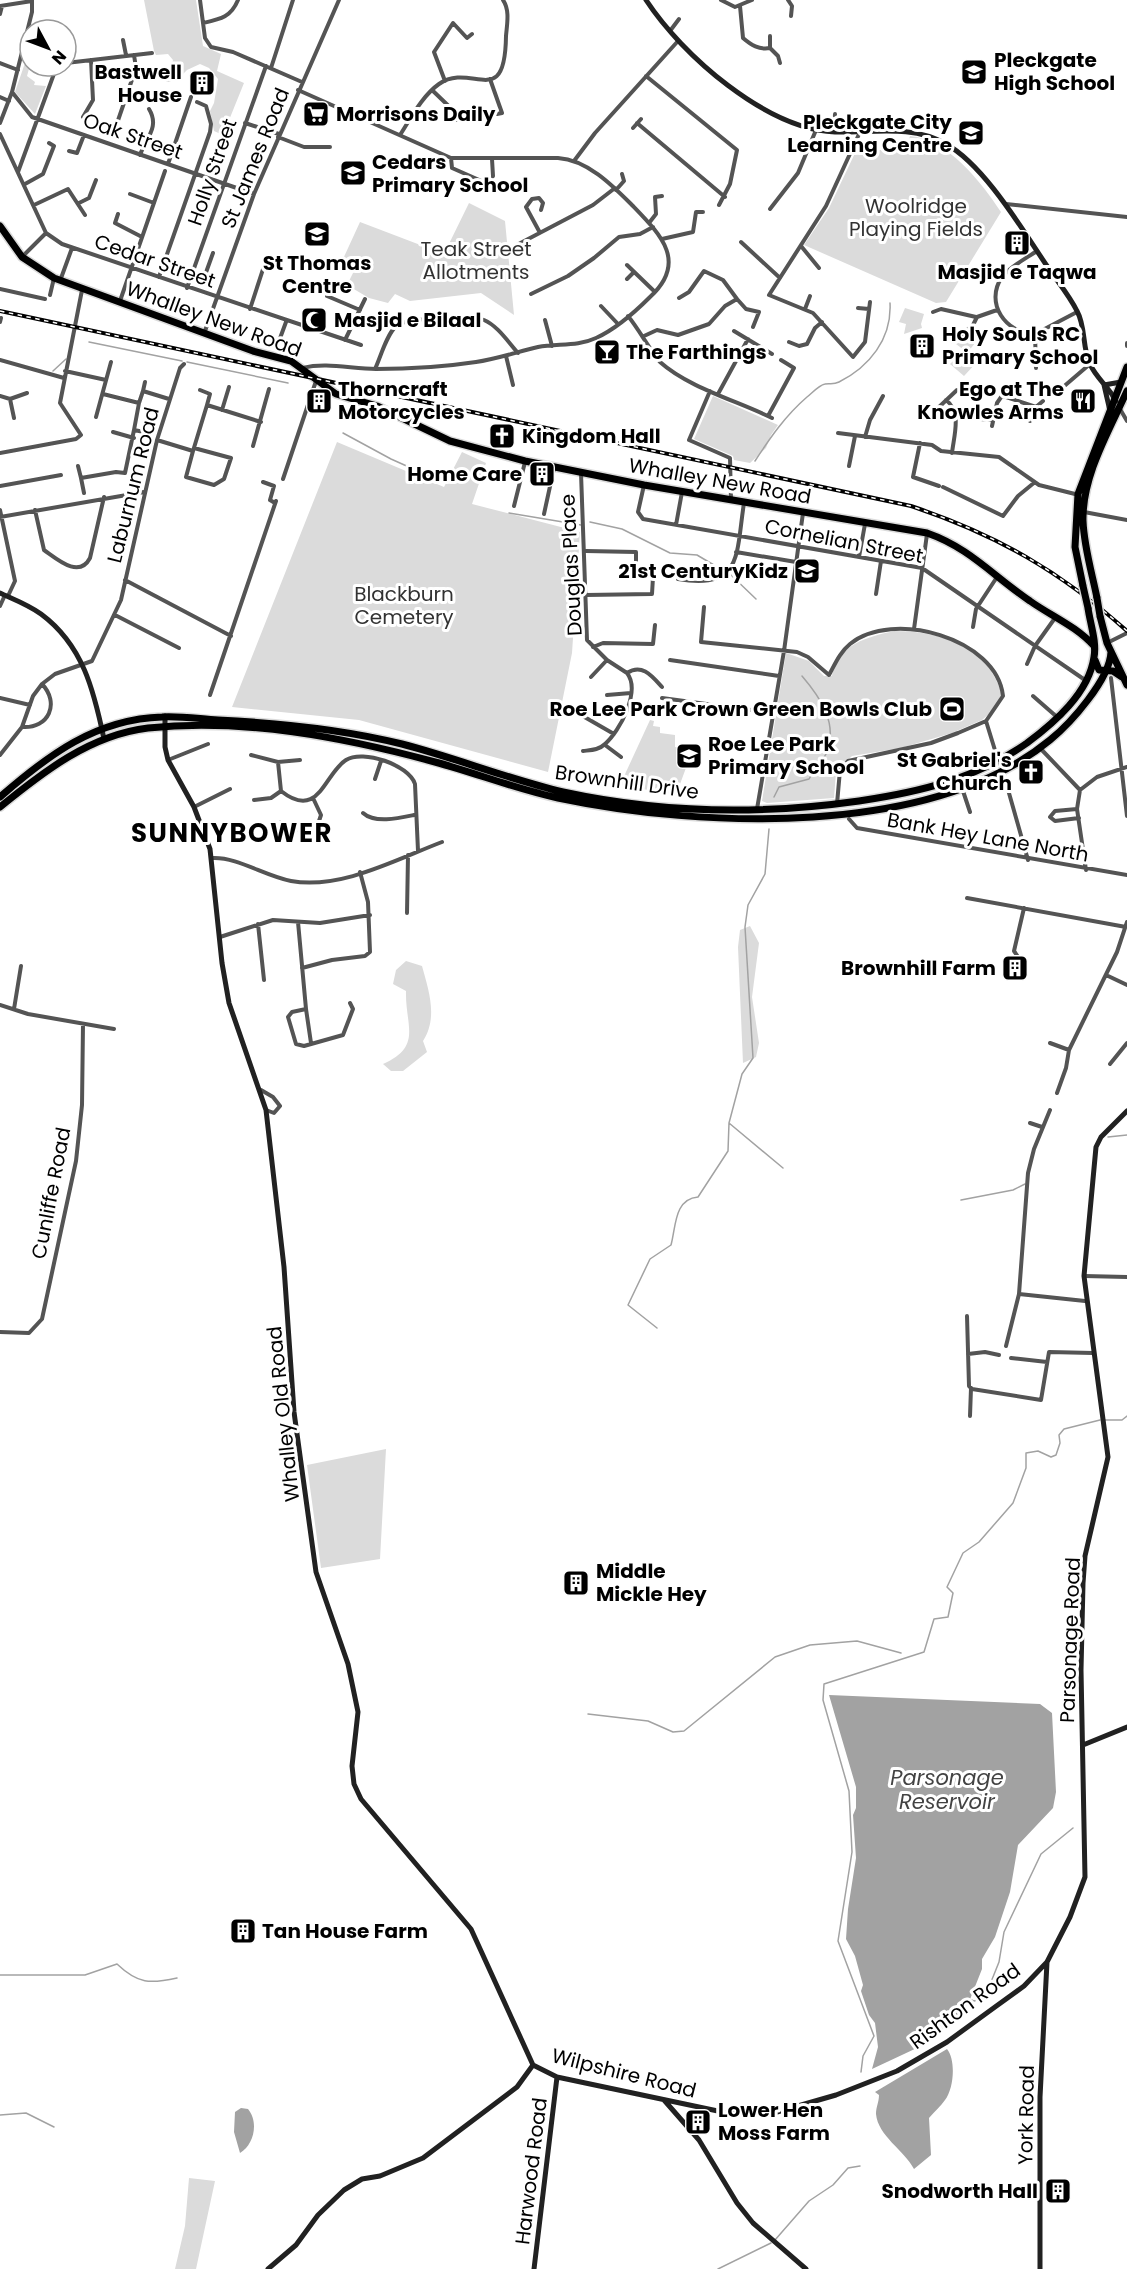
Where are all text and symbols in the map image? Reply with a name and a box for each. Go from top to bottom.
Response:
north arrow [18,18,78,78]
text: N [46,45,72,70]
place label: Pleckgate High School [994,46,1115,97]
school or university icon: Pleckgate High School [959,57,989,87]
place label: Bastwell House [95,58,182,109]
building icon: Bastwell House [187,68,217,98]
street label: St James Road [214,84,296,232]
supermarket icon: Morrisons Daily [301,99,331,129]
place label: Morrisons Daily [336,100,496,128]
street label: Oak Street [80,106,186,166]
place label: Pleckgate City Learning Centre [787,108,952,159]
street label: Holly Street [181,115,243,229]
school or university icon: Pleckgate City Learning Centre [956,118,986,148]
place label: Cedars Primary School [372,148,528,199]
school or university icon: Cedars Primary School [338,158,368,188]
park label: Woolridge Playing Fields [849,192,983,243]
school or university icon: St Thomas Centre [302,219,332,249]
street label: Cedar Street [91,227,219,295]
building icon: Masjid e Taqwa [1002,228,1032,258]
park label: Teak Street Allotments [421,235,531,286]
place label: St Thomas Centre [263,249,371,300]
place label: Masjid e Taqwa [937,258,1097,286]
street label: Whalley New Road [122,274,306,364]
mosque icon: Masjid e Bilaal [299,305,329,335]
place label: Masjid e Bilaal [334,306,481,334]
place label: Holy Souls RC Primary School [942,320,1098,371]
building icon: Holy Souls RC Primary School [907,331,937,361]
bar icon: The Farthings [592,337,622,367]
place label: The Farthings [626,338,767,366]
place label: Thorncraft Motorcycles [338,375,465,426]
place label: Ego at The Knowles Arms [917,375,1064,426]
building icon: Thorncraft Motorcycles [304,386,334,416]
restaurant icon: Ego at The Knowles Arms [1068,386,1098,416]
street label: Laburnum Road [100,404,166,566]
church icon: Kingdom Hall [487,421,517,451]
place label: Kingdom Hall [522,422,661,450]
street label: Whalley New Road [627,451,813,511]
building icon: Home Care [527,459,557,489]
place label: Home Care [407,460,522,488]
street label: Douglas Place [553,493,589,637]
street label: Cornelian Street [762,512,926,570]
school or university icon: 21st CenturyKidz [792,556,822,586]
place label: 21st CenturyKidz [618,557,788,585]
park label: Blackburn Cemetery [354,580,454,631]
sports icon: Roe Lee Park Crown Green Bowls Club [937,694,967,724]
place label: Roe Lee Park Crown Green Bowls Club [550,695,932,723]
place label: Roe Lee Park Primary School [708,730,864,781]
school or university icon: Roe Lee Park Primary School [674,741,704,771]
place label: St Gabriel's Church [897,746,1012,797]
church icon: St Gabriel's Church [1016,757,1046,787]
street label: Brownhill Drive [553,758,701,806]
street label: Bank Hey Lane North [885,805,1091,869]
district label: SUNNYBOWER [131,815,333,851]
building icon: Brownhill Farm [1000,953,1030,983]
place label: Brownhill Farm [841,954,996,982]
street label: Cunliffe Road [24,1125,78,1261]
street label: Whalley Old Road [260,1325,306,1503]
place label: Middle Mickle Hey [596,1557,707,1608]
street label: Parsonage Road [1053,1557,1087,1723]
building icon: Middle Mickle Hey [561,1568,591,1598]
water label: Parsonage Reservoir [890,1763,1004,1816]
building icon: Tan House Farm [228,1916,258,1946]
place label: Tan House Farm [262,1917,428,1945]
street label: Rishton Road [904,1956,1026,2056]
street label: Wilpshire Road [549,2041,699,2105]
street label: York Road [1011,2065,1041,2165]
street label: Harwood Road [508,2096,554,2246]
place label: Lower Hen Moss Farm [718,2096,830,2147]
building icon: Lower Hen Moss Farm [683,2107,713,2137]
building icon: Snodworth Hall [1043,2176,1073,2206]
place label: Snodworth Hall [881,2177,1038,2205]

